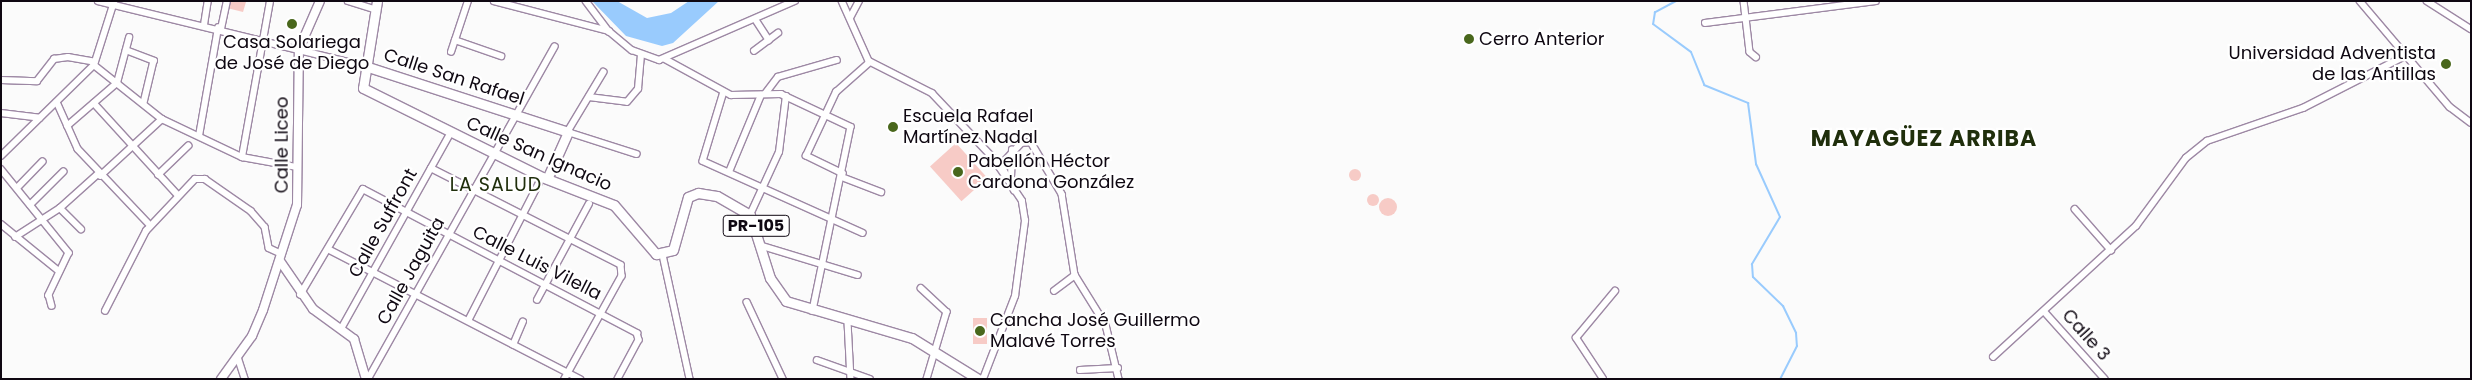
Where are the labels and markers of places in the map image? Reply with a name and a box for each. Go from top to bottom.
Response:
marker: Casa Solariega de José de Diego [286,18,298,30]
place label: Cerro Anterior [1479,28,1605,50]
place label: Casa Solariega de José de Diego [215,32,369,74]
marker: Cerro Anterior [1463,33,1475,45]
place label: Universidad Adventista de las Antillas [2229,43,2436,86]
marker: Universidad Adventista de las Antillas [2440,58,2452,70]
place label: Escuela Rafael Martínez Nadal [903,106,1038,148]
marker: Escuela Rafael Martínez Nadal [887,121,899,133]
place label: Pabellón Héctor Cardona González [968,151,1134,193]
marker: Pabellón Héctor Cardona González [952,166,964,178]
place label: Cancha José Guillermo Malavé Torres [990,310,1200,352]
marker: Cancha José Guillermo Malavé Torres [974,325,986,337]

